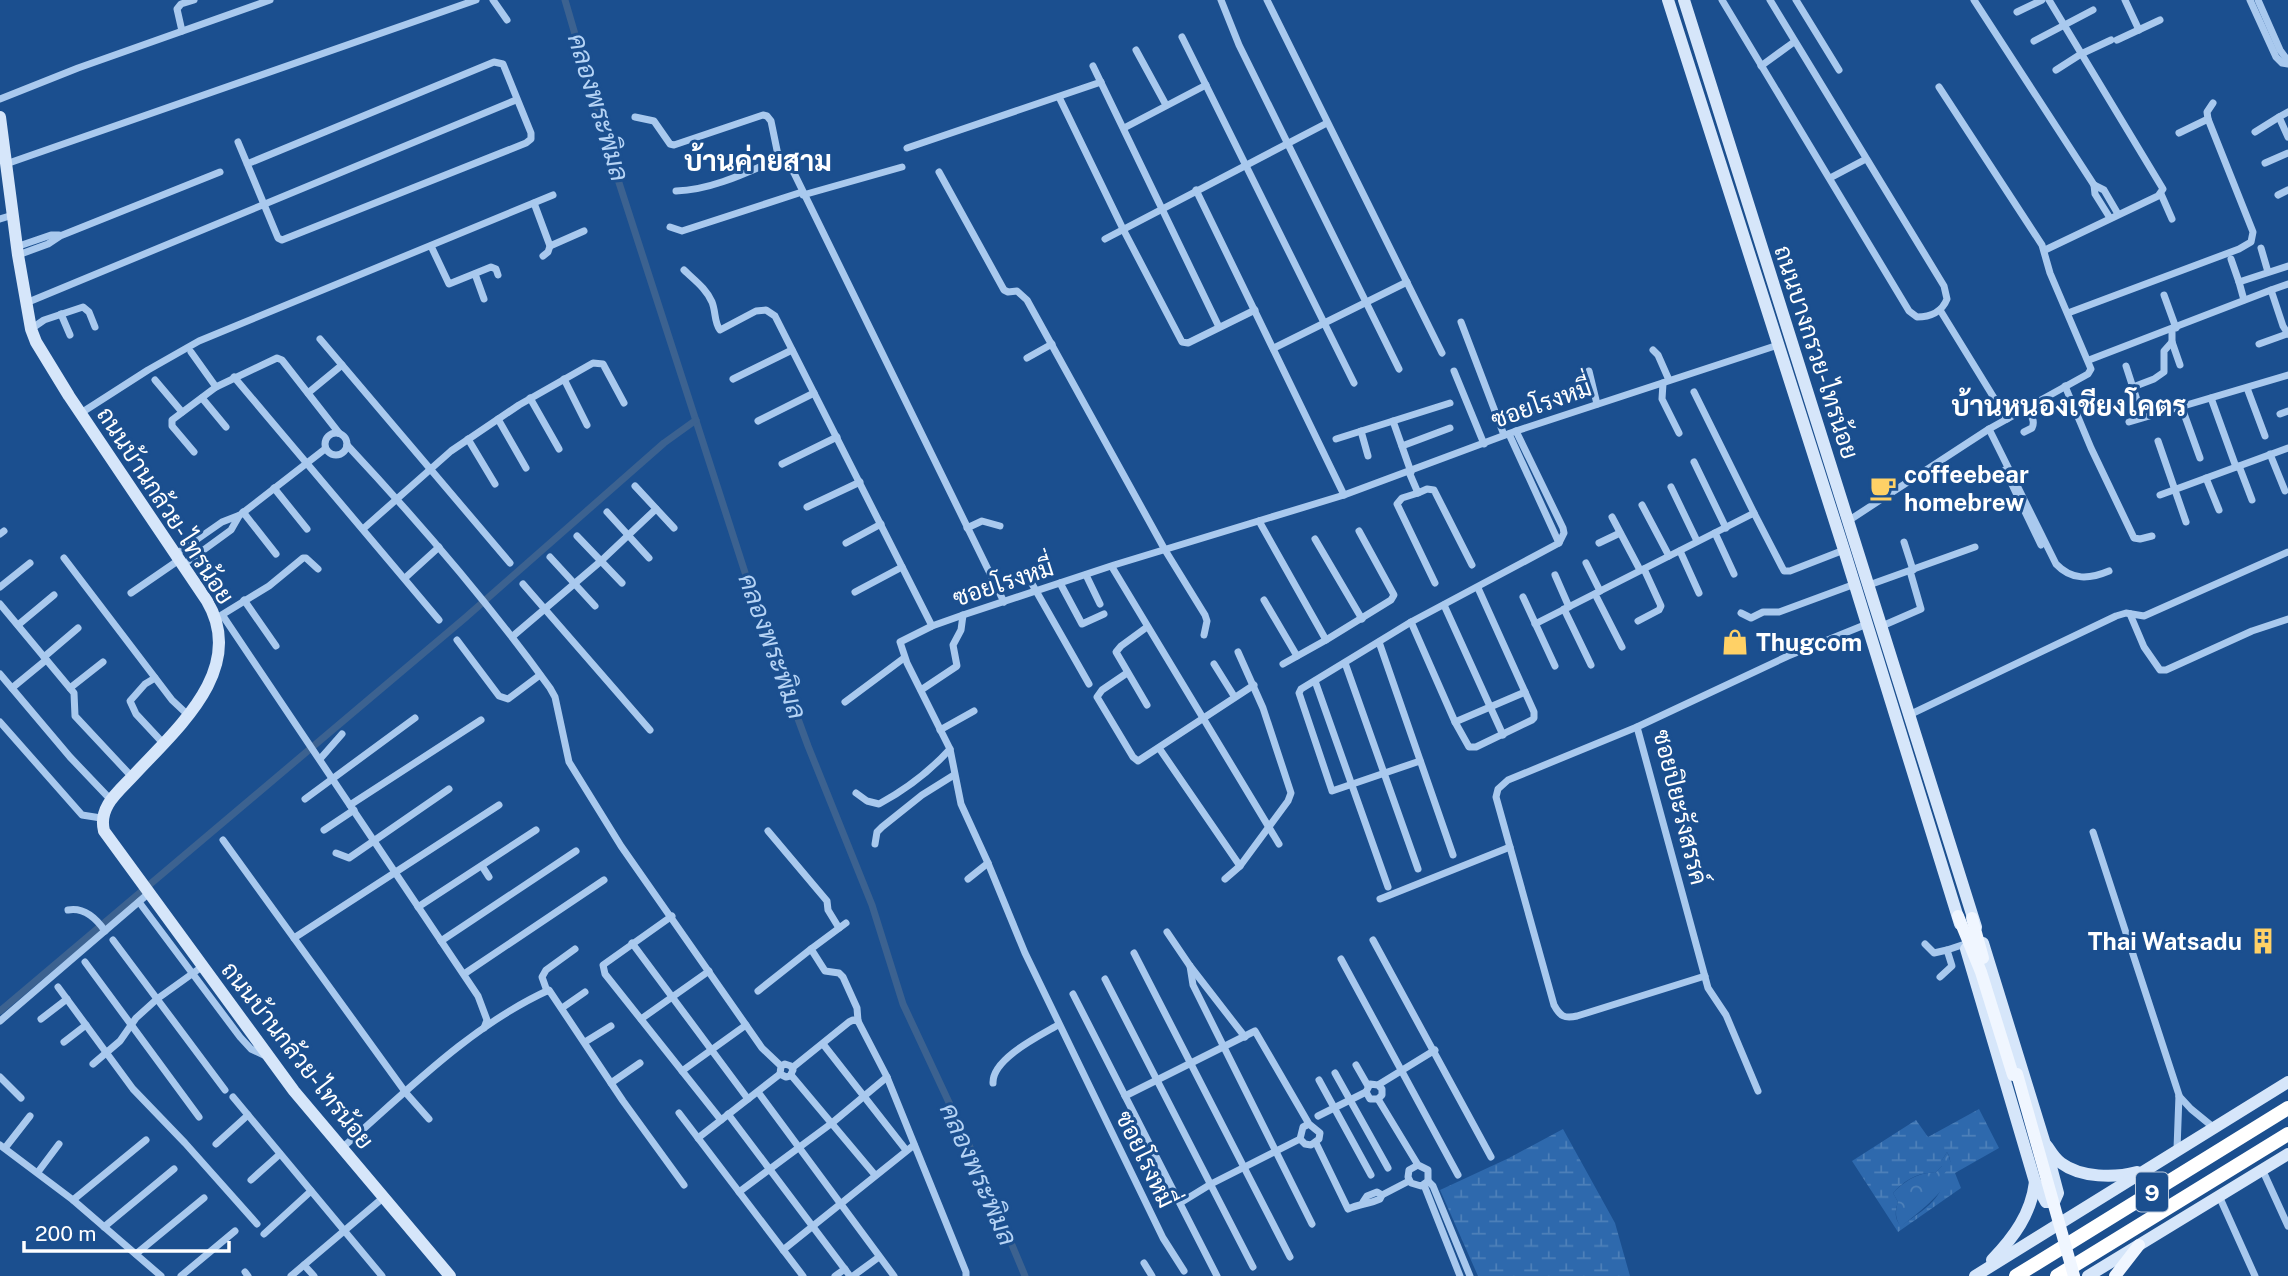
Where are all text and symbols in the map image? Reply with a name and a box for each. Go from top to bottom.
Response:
water label: คลองพระพิมล [562,29,636,185]
district label: บ้านค่ายสาม [684,142,832,177]
street label: ถนนบางกรวย-ไทรน้อย [1769,241,1866,462]
street label: ซอยโรงหมี่ [1485,367,1595,433]
district label: บ้านหนองเชียงโคตร [1951,387,2187,422]
street label: ถนนบ้านกล้วย-ไทรน้อย [92,401,241,609]
place label: coffeebear homebrew [1904,460,2029,516]
cafe icon: coffeebear homebrew [1868,473,1898,503]
street label: ซอยโรงหมี่ [947,547,1057,611]
water label: คลองพระพิมล [732,569,814,723]
shop icon: Thugcom [1720,627,1750,657]
place label: Thugcom [1756,628,1862,656]
street label: ซอยปิยะรังสรรค์ [1648,726,1715,888]
building icon: Thai Watsadu [2248,926,2278,956]
place label: Thai Watsadu [2088,927,2242,955]
street label: ถนนบ้านกล้วย-ไทรน้อย [216,955,381,1154]
water label: คลองพระพิมล [934,1098,1024,1250]
street label: ซอยโรงหมี่ [1111,1103,1187,1212]
road number: 9 [2136,1172,2168,1212]
scale bar [24,1210,229,1254]
text: 200 m [35,1221,96,1246]

